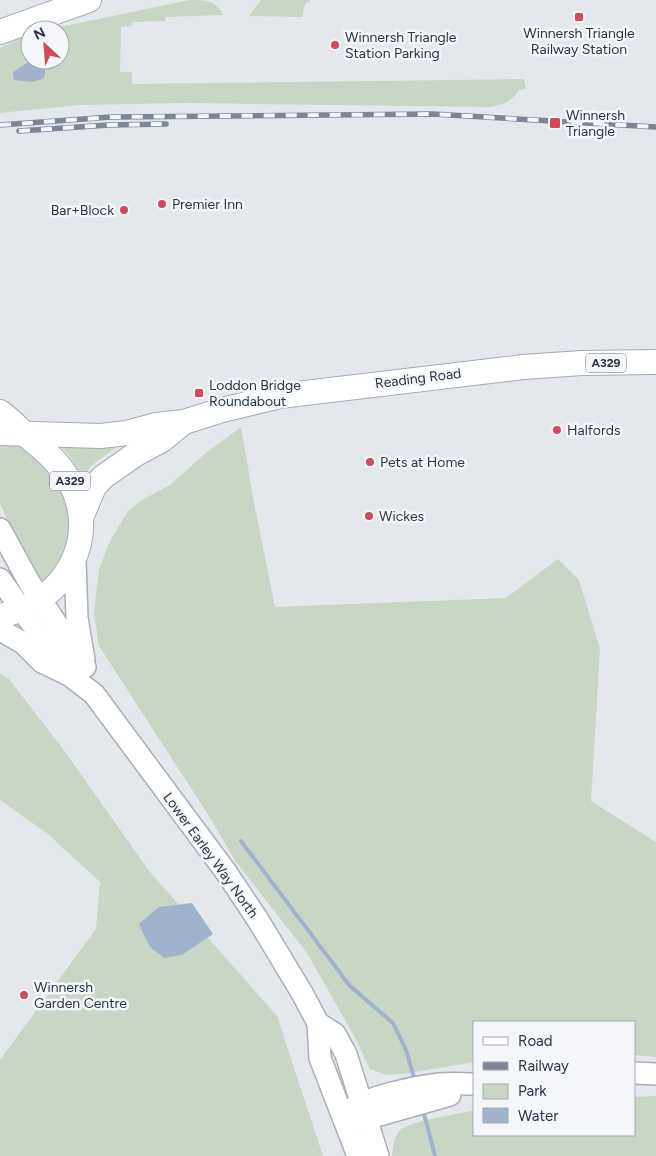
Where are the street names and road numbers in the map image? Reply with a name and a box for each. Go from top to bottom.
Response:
road number: A329 [586,353,626,372]
street label: Reading Road [374,365,462,392]
road number: A329 [50,472,90,491]
street label: Lower Earley Way North [159,789,262,921]

